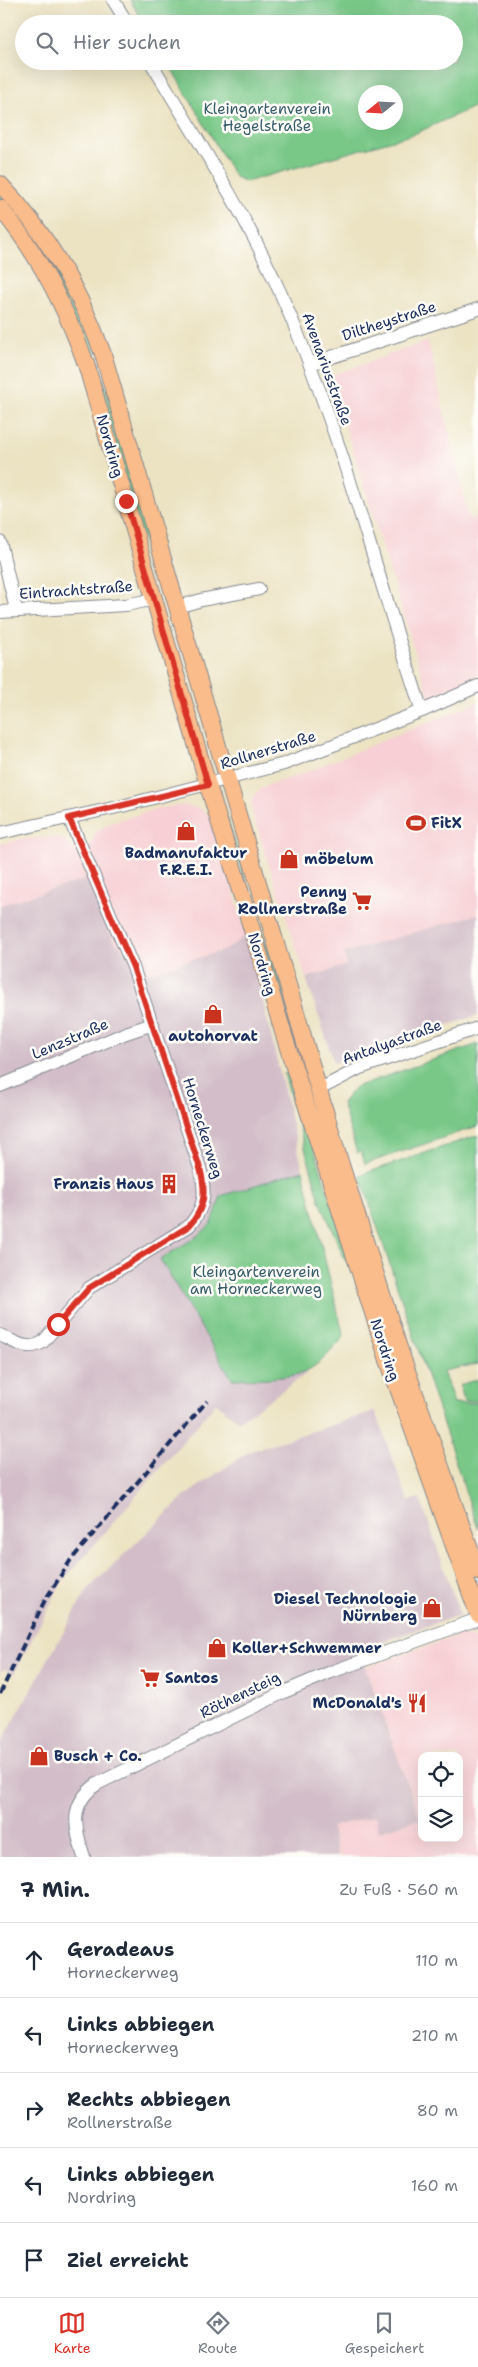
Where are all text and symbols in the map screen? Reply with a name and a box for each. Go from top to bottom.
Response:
search box [15,15,463,70]
icon: search [33,29,61,57]
text: Hier suchen [73,30,181,55]
north arrow [358,85,403,130]
park label: Kleingartenverein Hegelstraße [203,99,331,136]
street label: Diltheystraße [339,296,439,346]
street label: Avenariusstraße [297,310,357,428]
street label: Nordring [91,412,129,480]
route end [115,490,138,513]
street label: Eintrachtstraße [18,576,134,604]
street label: Rollnerstraße [218,726,318,774]
sports icon: FitX [405,812,427,834]
place label: FitX [431,813,462,833]
shop icon: Badmanufaktur F.R.E.I. [175,820,197,842]
place label: Badmanufaktur F.R.E.I. [125,843,247,880]
shop icon: möbelum [278,848,300,870]
place label: möbelum [304,849,374,869]
place label: Penny Rollnerstraße [238,882,347,919]
supermarket icon: Penny Rollnerstraße [351,890,373,912]
street label: Nordring [243,930,281,998]
shop icon: autohorvat [202,1003,224,1025]
street label: Lenzstraße [29,1014,111,1064]
street label: Antalyastraße [339,1015,445,1069]
place label: autohorvat [168,1026,258,1046]
street label: Horneckerweg [178,1075,228,1181]
building icon: Franzis Haus [158,1173,180,1195]
place label: Franzis Haus [53,1174,154,1194]
park label: Kleingartenverein am Horneckerweg [190,1262,322,1299]
route start [47,1313,70,1336]
street label: Nordring [365,1316,405,1384]
place label: Diesel Technologie Nürnberg [274,1589,417,1626]
shop icon: Diesel Technologie Nürnberg [421,1597,443,1619]
shop icon: Koller+Schwemmer [206,1637,228,1659]
place label: Koller+Schwemmer [232,1638,382,1658]
supermarket icon: Santos [139,1667,161,1689]
street label: Röthensteig [197,1667,283,1723]
place label: Santos [165,1668,218,1688]
restaurant icon: McDonald's [406,1692,428,1714]
place label: McDonald's [312,1693,402,1713]
shop icon: Busch + Co. [28,1745,50,1767]
place label: Busch + Co. [54,1746,142,1766]
map controls [418,1752,463,1842]
button: locate [418,1752,463,1797]
button: layers [418,1797,463,1842]
text: 7 Min. [20,1876,90,1904]
text: Zu Fuß · 560 m [340,1879,458,1900]
text: Geradeaus [67,1937,174,1962]
icon: ahead [20,1946,48,1974]
text: 110 m [415,1950,458,1971]
text: Horneckerweg [67,1962,179,1983]
text: Links abbiegen [67,2012,214,2037]
icon: left [20,2021,48,2049]
text: 210 m [411,2025,458,2046]
text: Horneckerweg [67,2037,179,2058]
text: Rechts abbiegen [67,2087,231,2112]
icon: right [20,2096,48,2124]
text: 80 m [417,2100,458,2121]
text: Rollnerstraße [67,2112,173,2133]
text: Links abbiegen [67,2162,214,2187]
icon: left [20,2171,48,2199]
text: 160 m [411,2175,458,2196]
text: Nordring [67,2187,136,2208]
icon: arrive [20,2246,48,2274]
text: Ziel erreicht [67,2248,188,2273]
tab: Karte [54,2309,91,2357]
tab: Route [198,2309,237,2357]
tab: Gespeichert [345,2309,424,2357]

